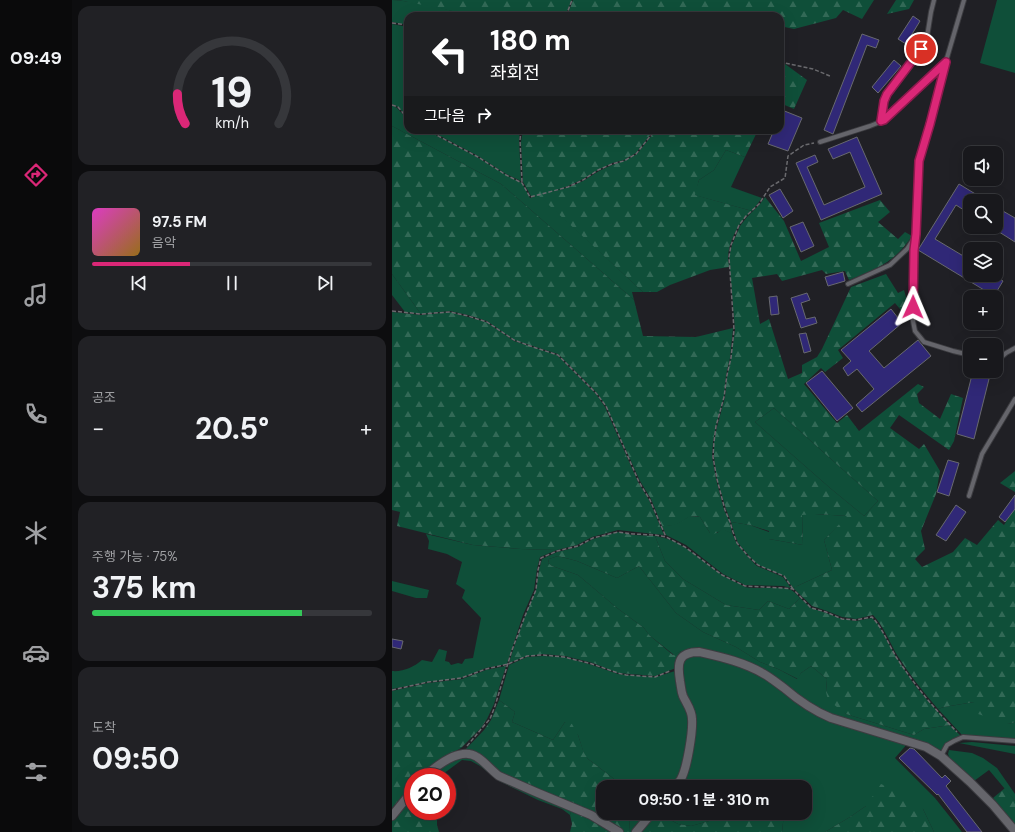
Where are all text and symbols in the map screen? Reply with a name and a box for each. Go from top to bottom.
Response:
text: 180 m [490,22,571,59]
icon: left [424,28,476,80]
pin [904,32,938,66]
icon: arrive [910,38,932,60]
text: 09:49 [10,46,62,70]
text: 좌회전 [490,61,540,85]
text: 19 [211,65,253,119]
icon: right [473,104,495,126]
text: 그다음 [424,106,465,126]
text: km/h [215,113,249,131]
map controls [963,146,1003,378]
button: sound [963,146,1003,186]
icon: directions [22,161,50,189]
button: search [963,194,1003,234]
text: 97.5 FM [152,212,207,232]
text: 음악 [152,234,176,251]
button: layers [963,242,1003,282]
icon: previous [128,272,150,294]
icon: pause [221,272,243,294]
icon: next [314,272,336,294]
icon: music [22,281,50,309]
position arrow [892,286,934,328]
button: + [963,290,1003,330]
button: − [963,338,1003,378]
text: 공조 [92,389,116,406]
icon: phone [22,400,50,428]
text: 20.5° [195,409,269,448]
text: − [92,414,104,443]
text: + [360,414,372,443]
icon: climate [22,519,50,547]
text: 주행 가능 · 75% [92,548,178,565]
text: 375 km [92,568,197,607]
icon: car [22,639,50,667]
text: 도착 [92,719,116,736]
text: 09:50 [92,739,180,778]
icon: filters [22,758,50,786]
speed limit sign: 20 [404,768,456,820]
text: 09:50 · 1 분 · 310 m [639,790,769,810]

